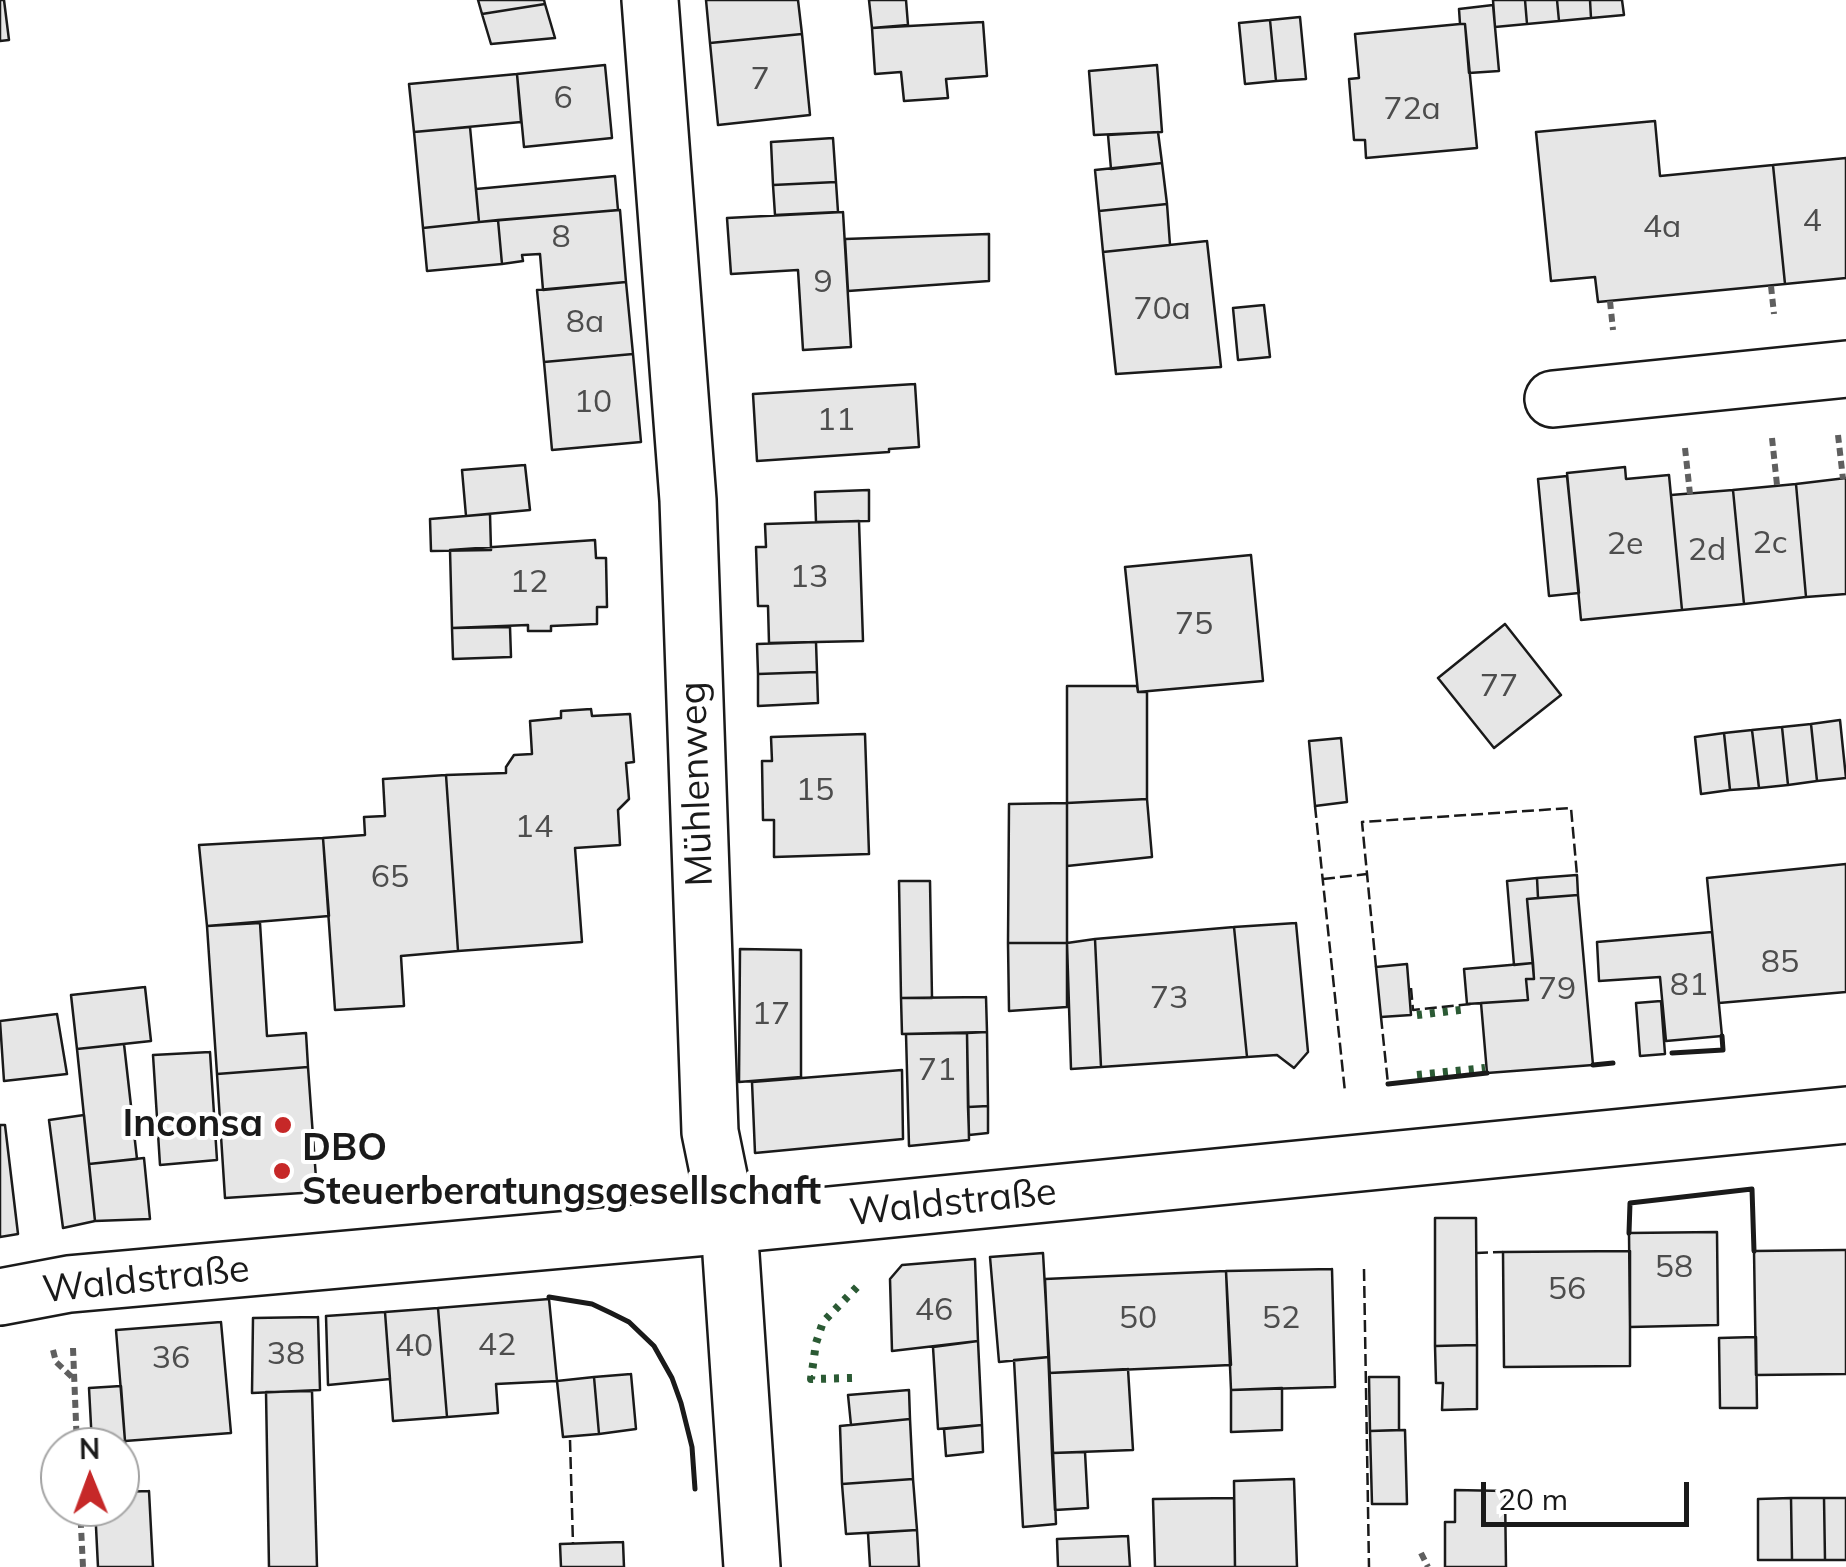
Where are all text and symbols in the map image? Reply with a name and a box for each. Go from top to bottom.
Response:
house number: 7 [750,60,770,98]
house number: 6 [553,79,573,117]
house number: 72a [1383,90,1441,128]
house number: 4 [1802,202,1822,240]
house number: 4a [1643,208,1681,246]
house number: 8 [551,218,571,256]
house number: 9 [813,263,833,301]
house number: 70a [1133,290,1191,328]
house number: 8a [566,303,604,341]
house number: 10 [574,383,612,421]
house number: 11 [817,401,855,439]
house number: 2c [1752,524,1788,562]
house number: 2e [1607,525,1643,563]
house number: 2d [1688,531,1726,569]
house number: 13 [790,558,828,596]
house number: 12 [510,563,548,601]
house number: 75 [1175,605,1213,643]
house number: 77 [1480,667,1518,705]
street label: Mühlenweg [671,681,723,887]
house number: 15 [796,771,834,809]
house number: 14 [515,808,553,846]
house number: 65 [371,858,409,896]
house number: 85 [1761,943,1799,981]
house number: 81 [1670,966,1708,1004]
house number: 79 [1538,970,1576,1008]
house number: 73 [1150,979,1188,1017]
house number: 17 [752,995,790,1033]
house number: 71 [918,1051,956,1089]
place label: Inconsa [123,1102,263,1148]
marker: Inconsa [272,1114,294,1136]
place label: DBO Steuerberatungsgesellschaft [302,1126,821,1216]
marker: DBO Steuerberatungsgesellschaft [271,1160,293,1182]
street label: Waldstraße [847,1169,1059,1237]
street label: Waldstraße [40,1246,252,1314]
house number: 58 [1655,1248,1693,1286]
house number: 56 [1548,1270,1586,1308]
house number: 46 [915,1291,953,1329]
house number: 50 [1119,1299,1157,1337]
house number: 52 [1262,1299,1300,1337]
house number: 42 [478,1326,516,1364]
house number: 40 [395,1327,433,1365]
house number: 38 [267,1335,305,1373]
house number: 36 [152,1339,190,1377]
north arrow [40,1427,140,1527]
text: N [79,1431,100,1466]
scale bar [1486,1462,1694,1524]
text: 20 m [1498,1480,1568,1518]

